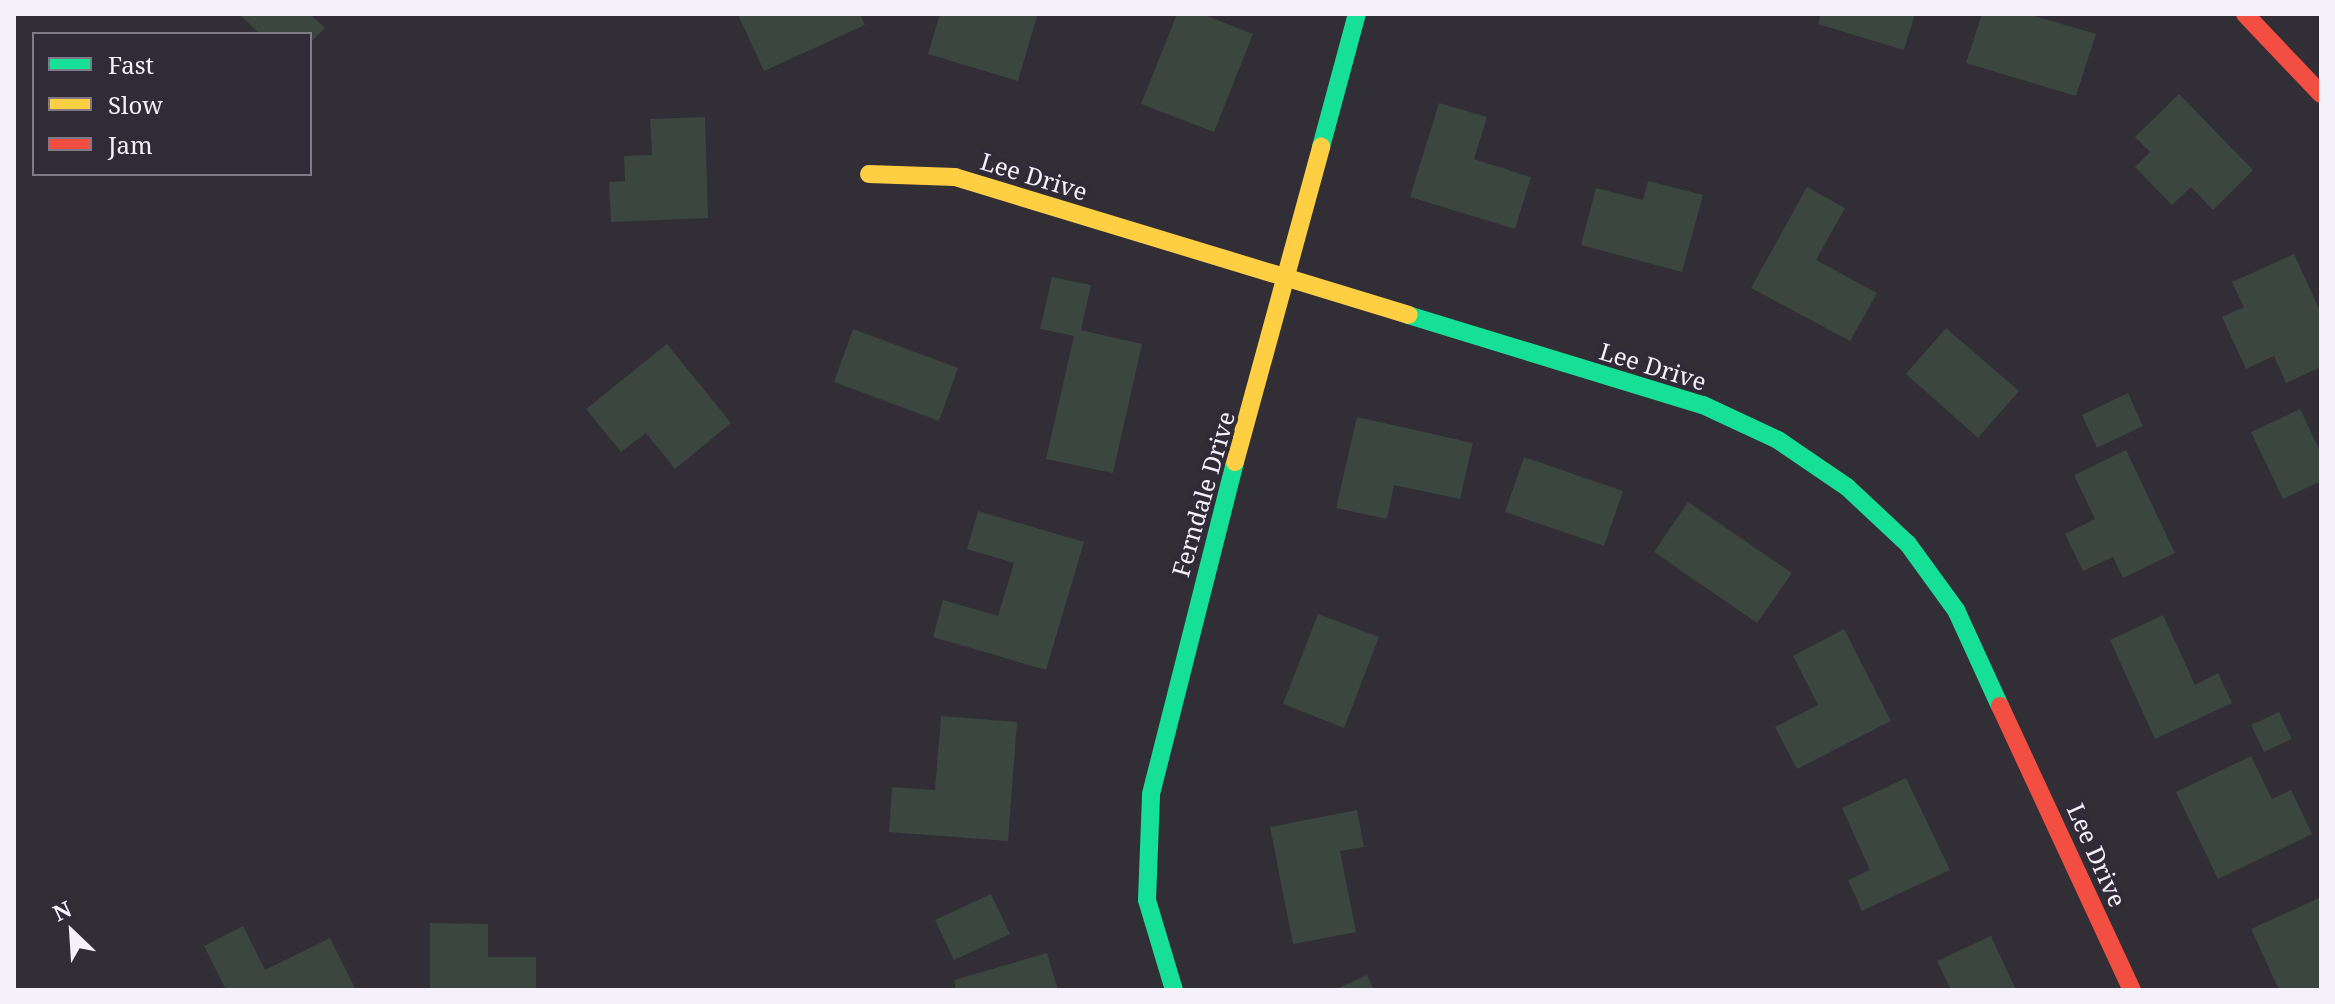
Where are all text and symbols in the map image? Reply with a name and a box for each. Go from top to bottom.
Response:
legend [32,32,312,176]
text: Fast [108,48,154,81]
text: Slow [108,88,163,121]
text: Jam [108,128,153,161]
street label: Lee Drive [977,146,1091,206]
street label: Lee Drive [1596,336,1710,396]
street label: Ferndale Drive [1166,408,1240,580]
street label: Lee Drive [2061,799,2133,911]
north arrow [32,892,112,972]
text: N [48,893,76,928]

